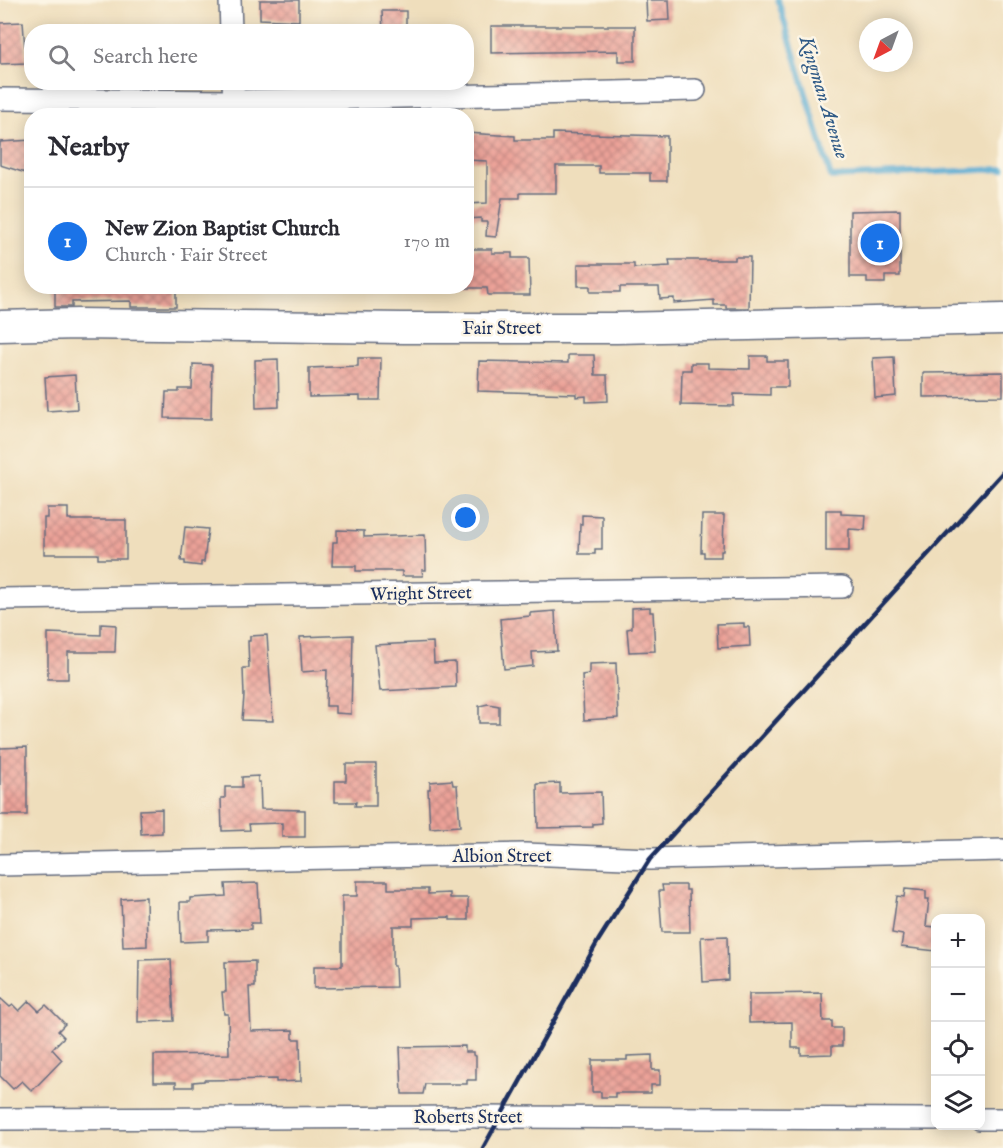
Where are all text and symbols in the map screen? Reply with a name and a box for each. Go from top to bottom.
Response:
north arrow [859,18,913,72]
search box [24,24,474,90]
water label: Kingman Avenue [792,32,854,162]
icon: search [45,41,78,74]
text: Search here [93,43,198,71]
text: Nearby [48,131,129,164]
text: New Zion Baptist Church [105,215,340,243]
pin: 1 [860,220,900,266]
text: 1 [64,229,71,254]
text: 170 m [404,229,450,254]
text: Church · Fair Street [105,243,268,268]
street label: Fair Street [462,318,542,341]
your location [451,503,480,532]
street label: Wright Street [370,582,472,607]
street label: Albion Street [451,846,552,869]
map controls [931,914,985,1130]
button: + [931,914,985,968]
button: − [931,968,985,1022]
button: locate [931,1022,985,1076]
button: layers [931,1076,985,1130]
street label: Roberts Street [414,1107,522,1130]

